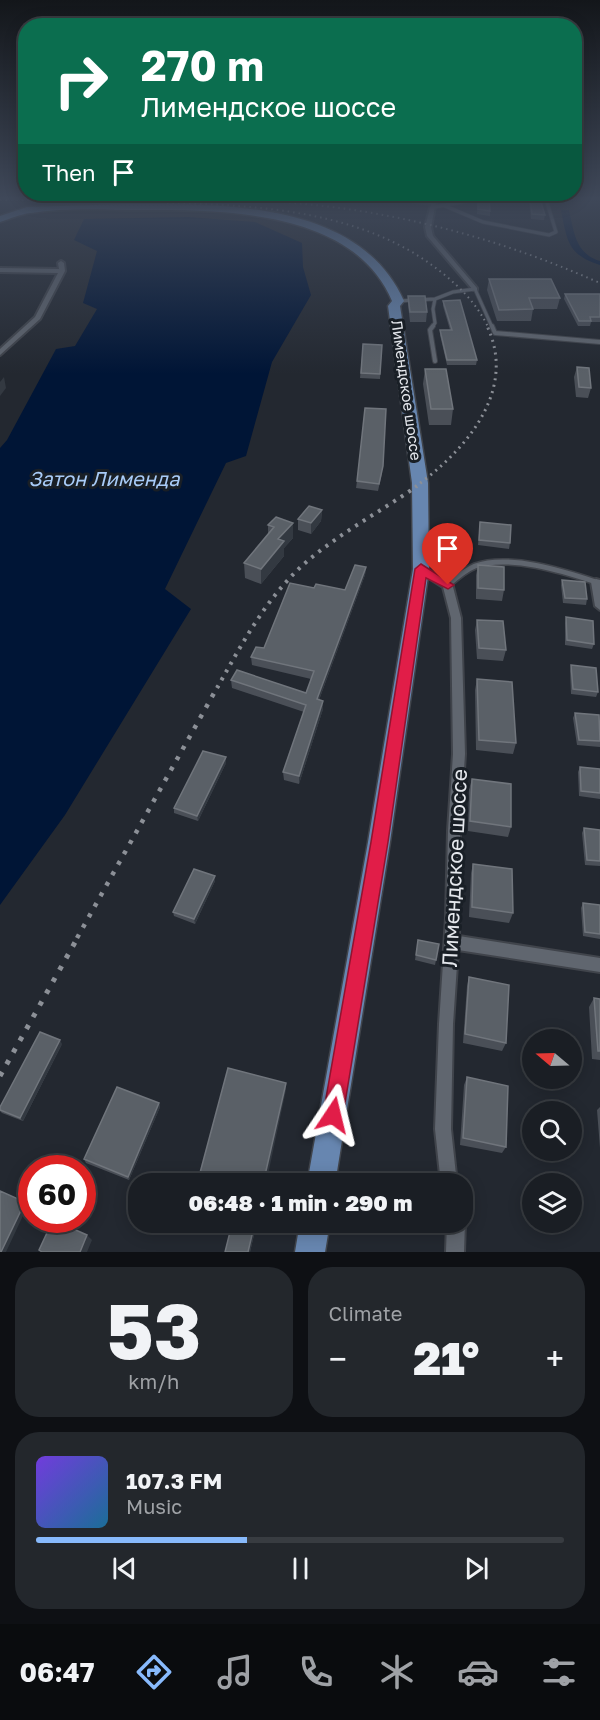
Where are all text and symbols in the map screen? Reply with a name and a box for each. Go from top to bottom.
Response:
text: 270 m [141,40,264,90]
icon: right [42,42,120,120]
text: Лимендское шоссе [141,91,396,123]
icon: arrive [107,156,140,189]
text: Then [42,159,95,186]
street label: Лимендское шоссе [388,319,426,462]
water label: Затон Лименда [29,466,180,490]
pin [422,523,473,585]
icon: arrive [431,532,464,565]
street label: Лимендское шоссе [436,768,472,968]
north arrow [522,1029,582,1089]
map controls [522,1029,582,1233]
position arrow [301,1083,365,1147]
button: search [522,1101,582,1161]
speed limit sign: 60 [18,1155,96,1233]
button: layers [522,1173,582,1233]
text: 06:48 · 1 min · 290 m [189,1189,412,1216]
text: 53 [106,1283,201,1376]
text: Climate [329,1301,402,1325]
text: 21° [413,1331,479,1385]
text: − [329,1339,347,1378]
text: + [546,1339,564,1378]
text: km/h [128,1369,179,1393]
text: 107.3 FM [126,1467,222,1494]
text: Music [126,1494,182,1518]
icon: previous [108,1552,141,1585]
icon: pause [284,1552,317,1585]
icon: next [460,1552,493,1585]
icon: directions [133,1651,175,1693]
icon: music [214,1651,256,1693]
icon: phone [295,1651,337,1693]
icon: climate [376,1651,418,1693]
icon: car [457,1651,499,1693]
icon: filters [538,1651,580,1693]
text: 06:47 [20,1656,94,1688]

